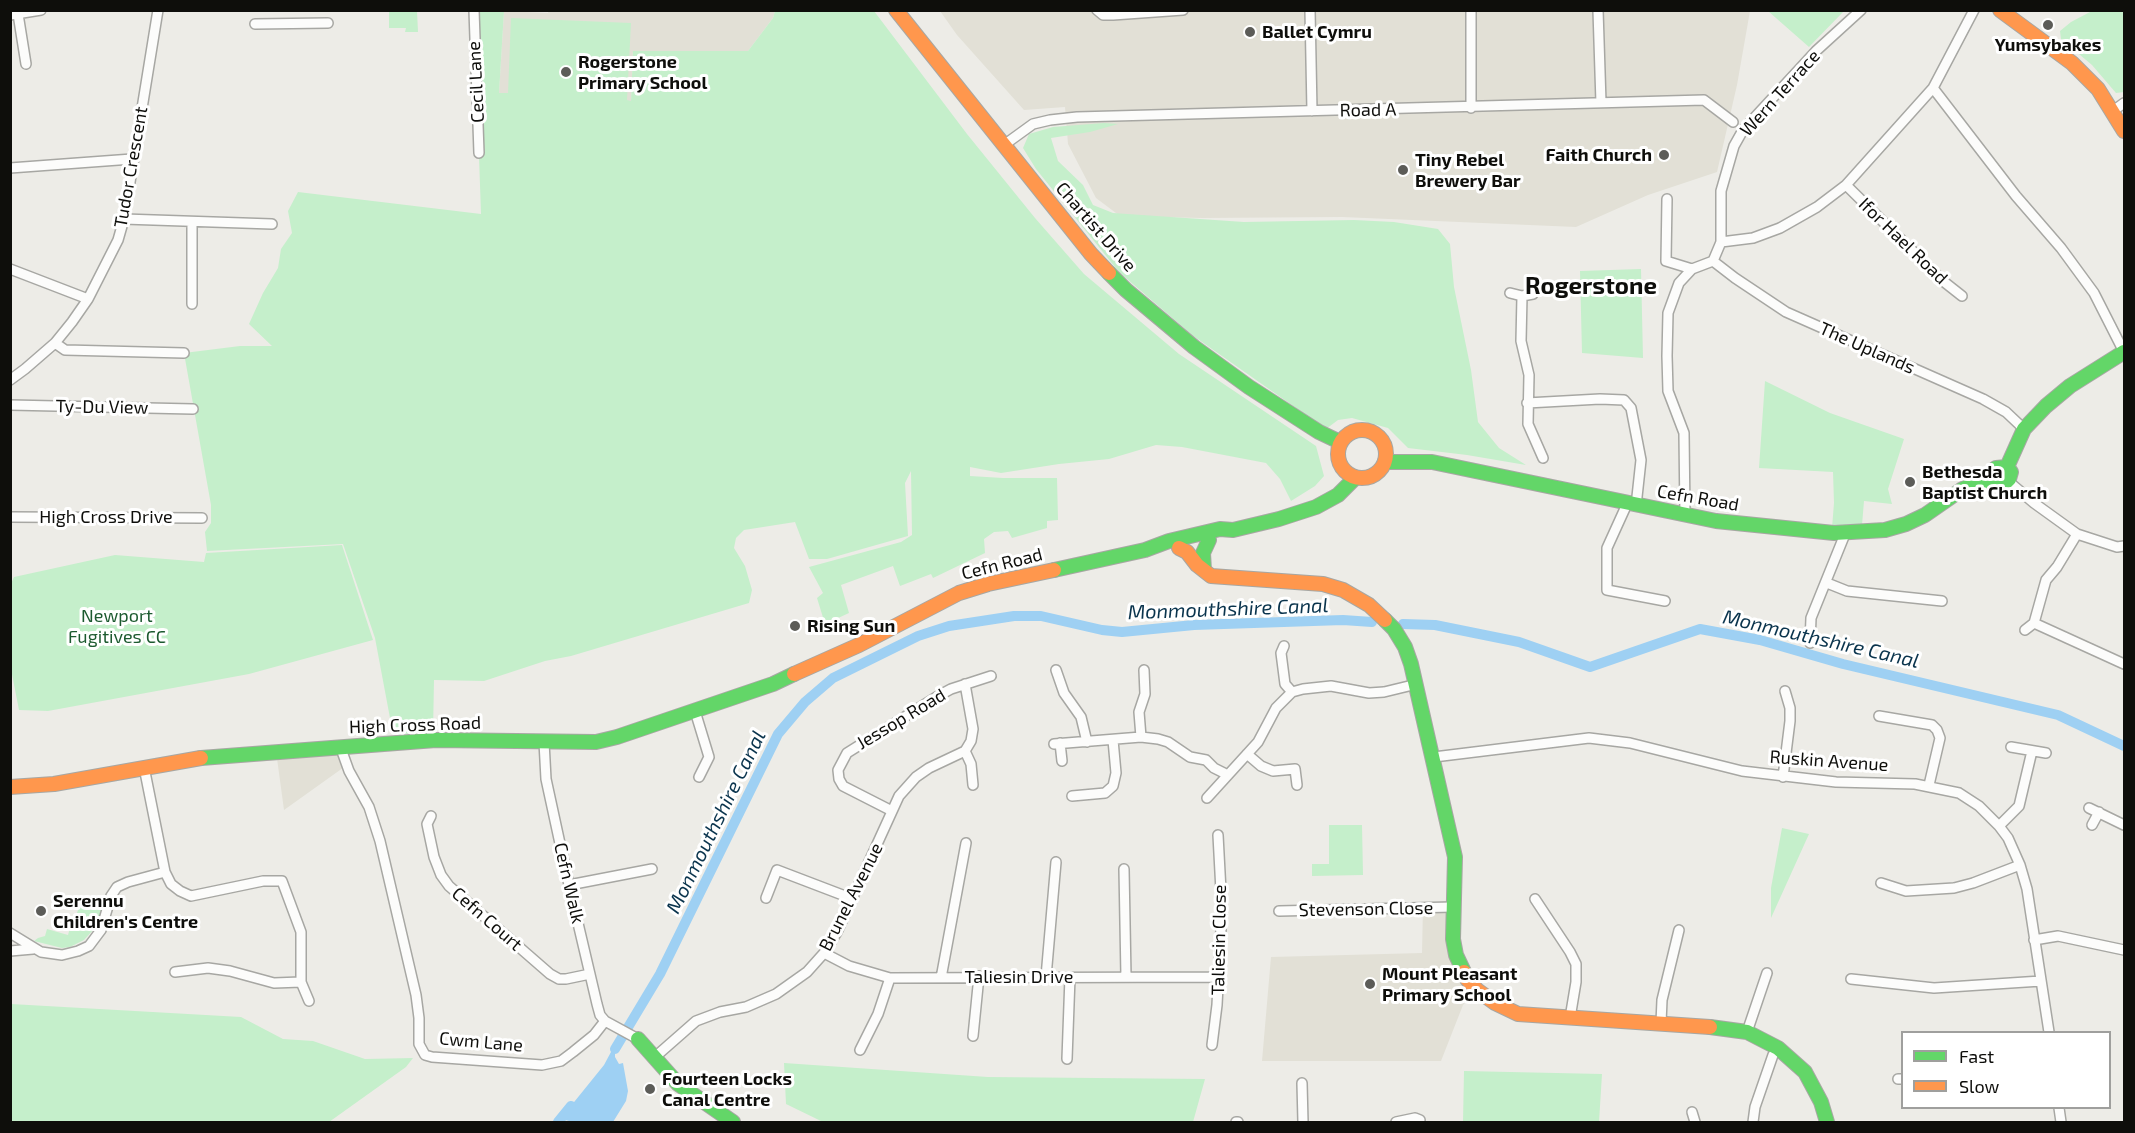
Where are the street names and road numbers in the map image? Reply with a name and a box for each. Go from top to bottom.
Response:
street label: Cecil Lane [463,41,489,123]
street label: Wern Terrace [1736,45,1824,141]
street label: Road A [1339,99,1397,121]
street label: Tudor Crescent [110,105,152,229]
street label: Chartist Drive [1051,178,1141,276]
street label: Ifor Hael Road [1854,193,1952,289]
street label: The Uplands [1816,317,1918,379]
street label: Ty-Du View [55,395,149,419]
street label: Cefn Road [1655,480,1741,516]
street label: High Cross Drive [39,506,173,528]
street label: Cefn Road [959,544,1045,584]
street label: Jessop Road [852,684,950,754]
street label: High Cross Road [349,712,481,738]
street label: Ruskin Avenue [1769,746,1889,776]
street label: Brunel Avenue [814,839,888,955]
street label: Cefn Walk [549,840,589,926]
street label: Cefn Court [447,883,527,955]
street label: Taliesin Close [1207,884,1231,996]
street label: Stevenson Close [1299,897,1433,921]
street label: Taliesin Drive [965,966,1073,988]
street label: Cwm Lane [438,1028,524,1056]

